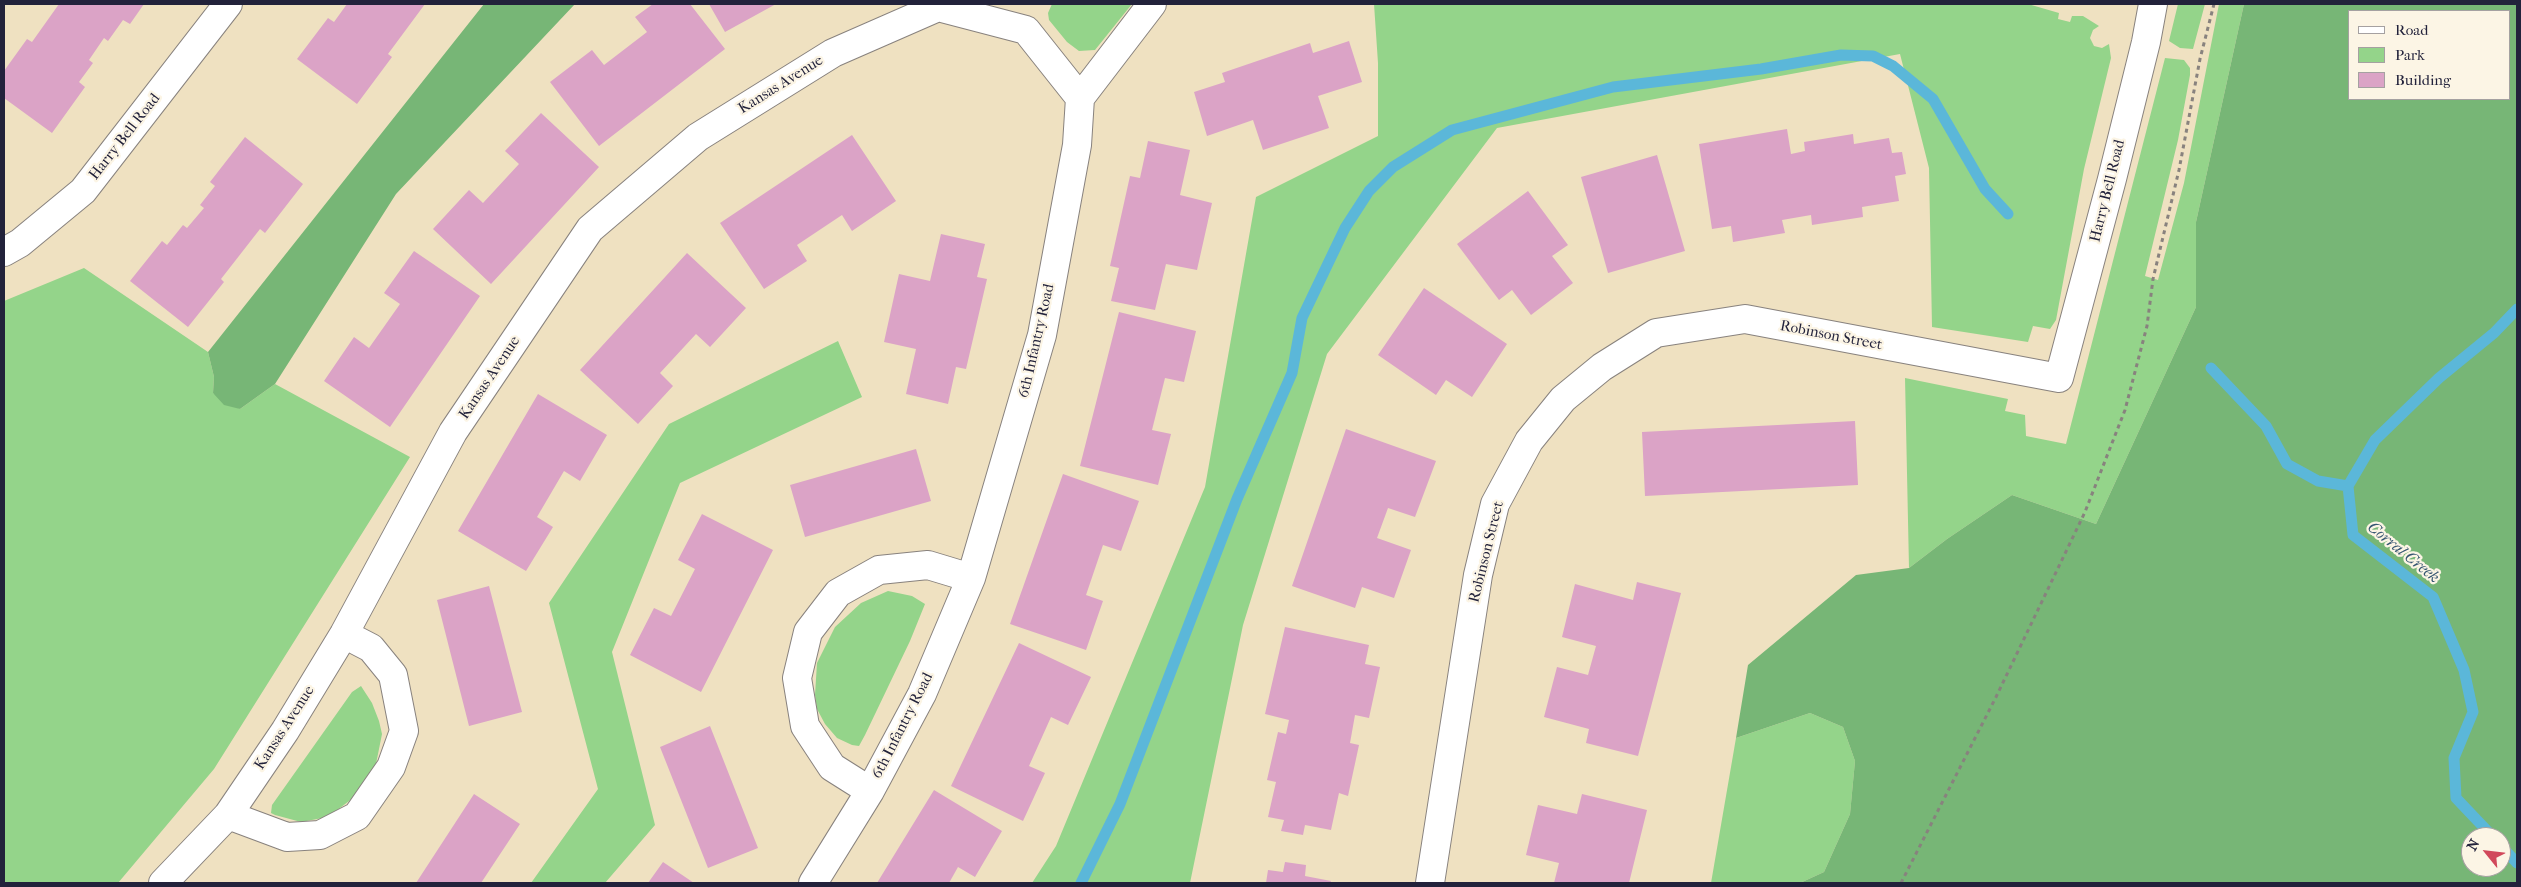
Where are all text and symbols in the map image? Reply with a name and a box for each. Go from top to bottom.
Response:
legend [2348,10,2511,100]
text: Road [2395,21,2428,39]
text: Park [2395,46,2425,64]
street label: Kansas Avenue [735,52,827,118]
text: Building [2395,71,2451,89]
street label: Harry Bell Road [86,90,164,184]
street label: Harry Bell Road [2087,138,2129,244]
street label: 6th Infantry Road [1015,282,1059,400]
street label: Robinson Street [1778,317,1884,355]
street label: Kansas Avenue [456,333,524,423]
street label: Robinson Street [1466,500,1508,604]
water label: Corral Creek [2363,518,2443,588]
street label: 6th Infantry Road [869,670,937,782]
street label: Kansas Avenue [251,683,319,773]
north arrow [2461,827,2511,877]
text: N [2463,836,2483,854]

